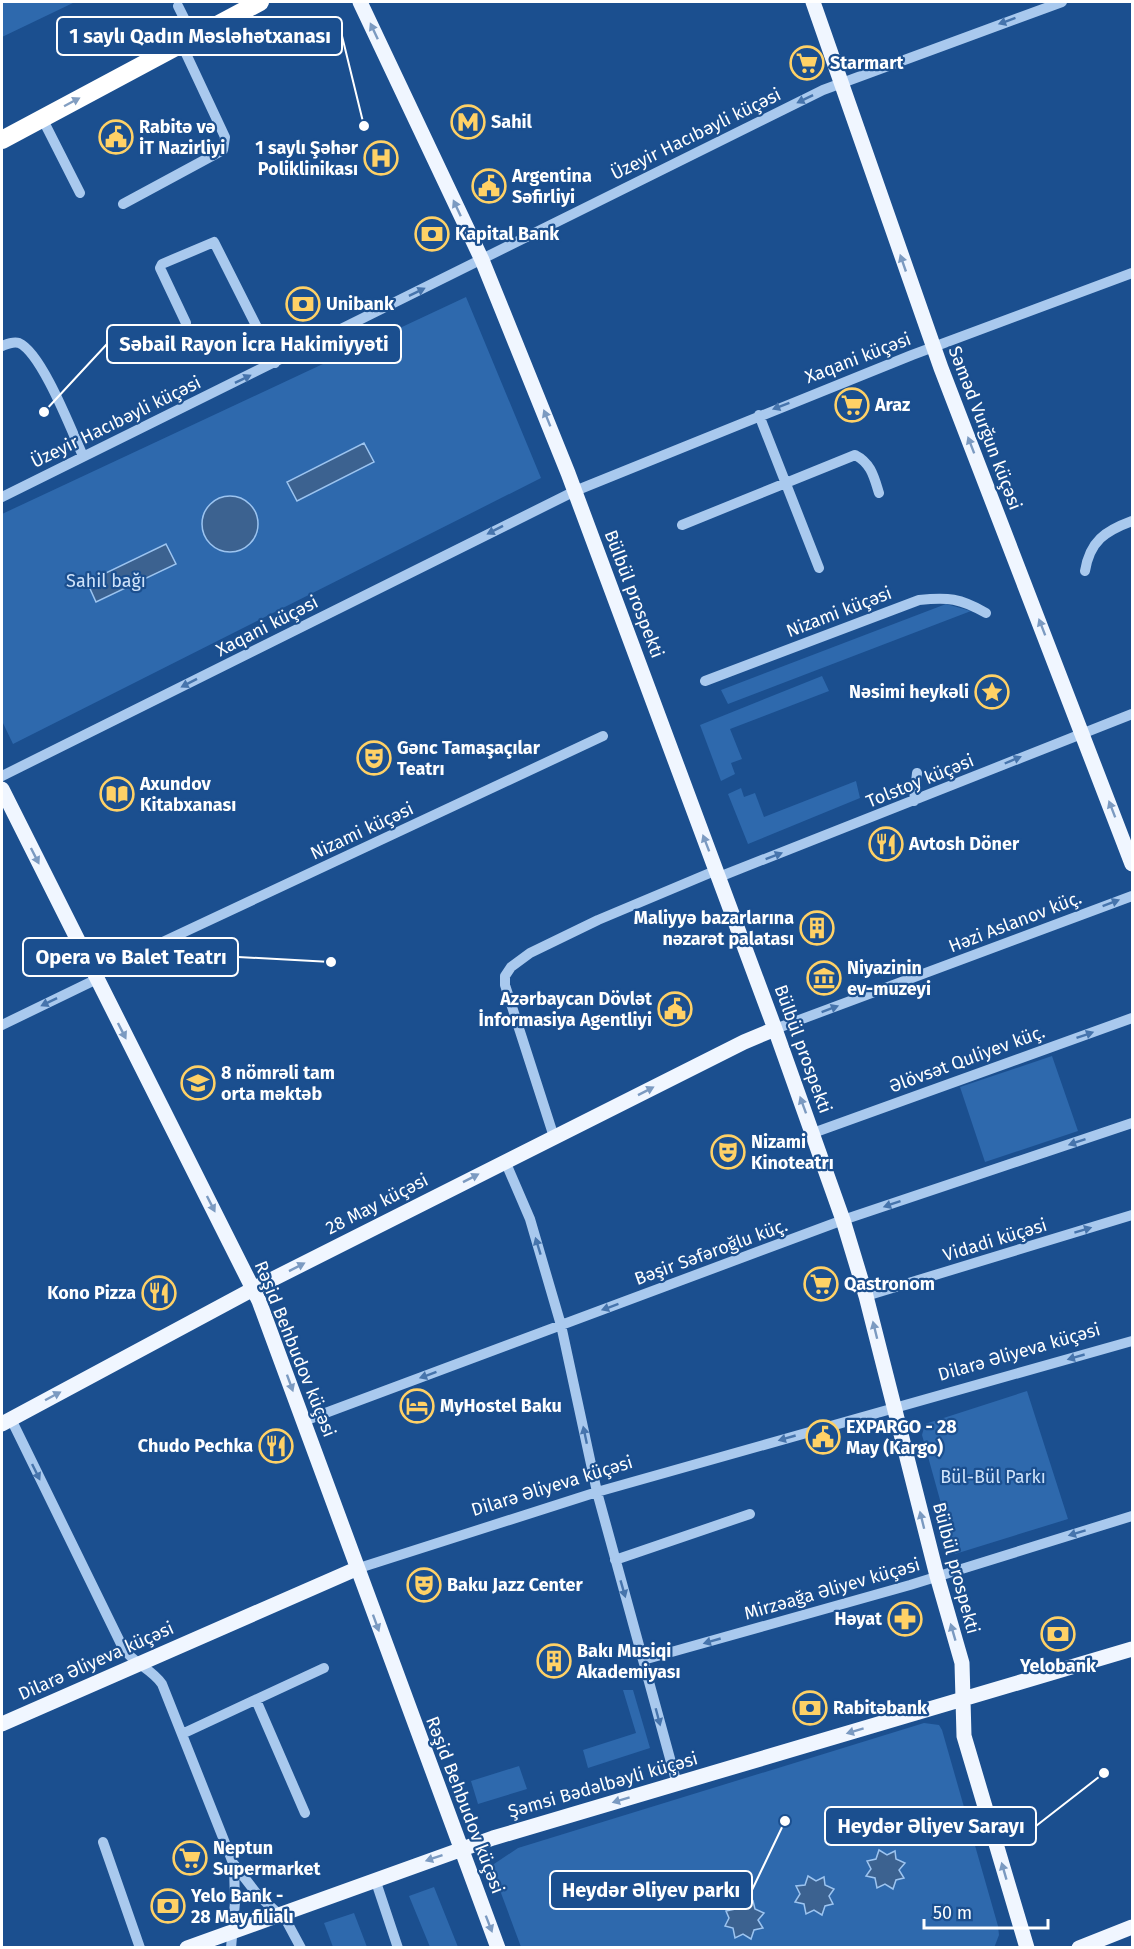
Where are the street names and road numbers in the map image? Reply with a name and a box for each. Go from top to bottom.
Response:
street label: Üzeyir Hacıbəyli küçəsi [607,83,785,185]
street label: Xaqani küçəsi [802,328,914,388]
street label: Səməd Vurğun küçəsi [944,343,1026,513]
street label: Üzeyir Hacıbəyli küçəsi [27,371,205,473]
street label: Bülbül prospekti [600,527,668,661]
street label: Nizami küçəsi [783,582,895,642]
street label: Xaqani küçəsi [212,591,322,661]
street label: Tolstoy küçəsi [863,749,977,813]
street label: Nizami küçəsi [307,798,417,864]
street label: Həzi Aslanov küç. [945,887,1085,957]
street label: Bülbül prospekti [770,982,836,1116]
street label: Əlövsət Quliyev küç. [886,1021,1048,1097]
street label: 28 May küçəsi [322,1169,432,1239]
street label: Bəşir Səfəroğlu küç. [631,1214,791,1290]
street label: Vidadi küçəsi [940,1214,1050,1266]
street label: Rəşid Behbudov küçəsi [250,1258,340,1440]
street label: Dilarə Əliyeva küçəsi [935,1318,1103,1386]
street label: Dilarə Əliyeva küçəsi [469,1451,635,1521]
street label: Bülbül prospekti [928,1500,984,1636]
street label: Mirzəağa Əliyev küçəsi [741,1553,923,1625]
street label: Dilarə Əliyeva küçəsi [15,1617,177,1705]
street label: Rəşid Behbudov küçəsi [421,1713,509,1897]
street label: Şəmsi Bədəlbəyli küçəsi [506,1747,700,1823]

